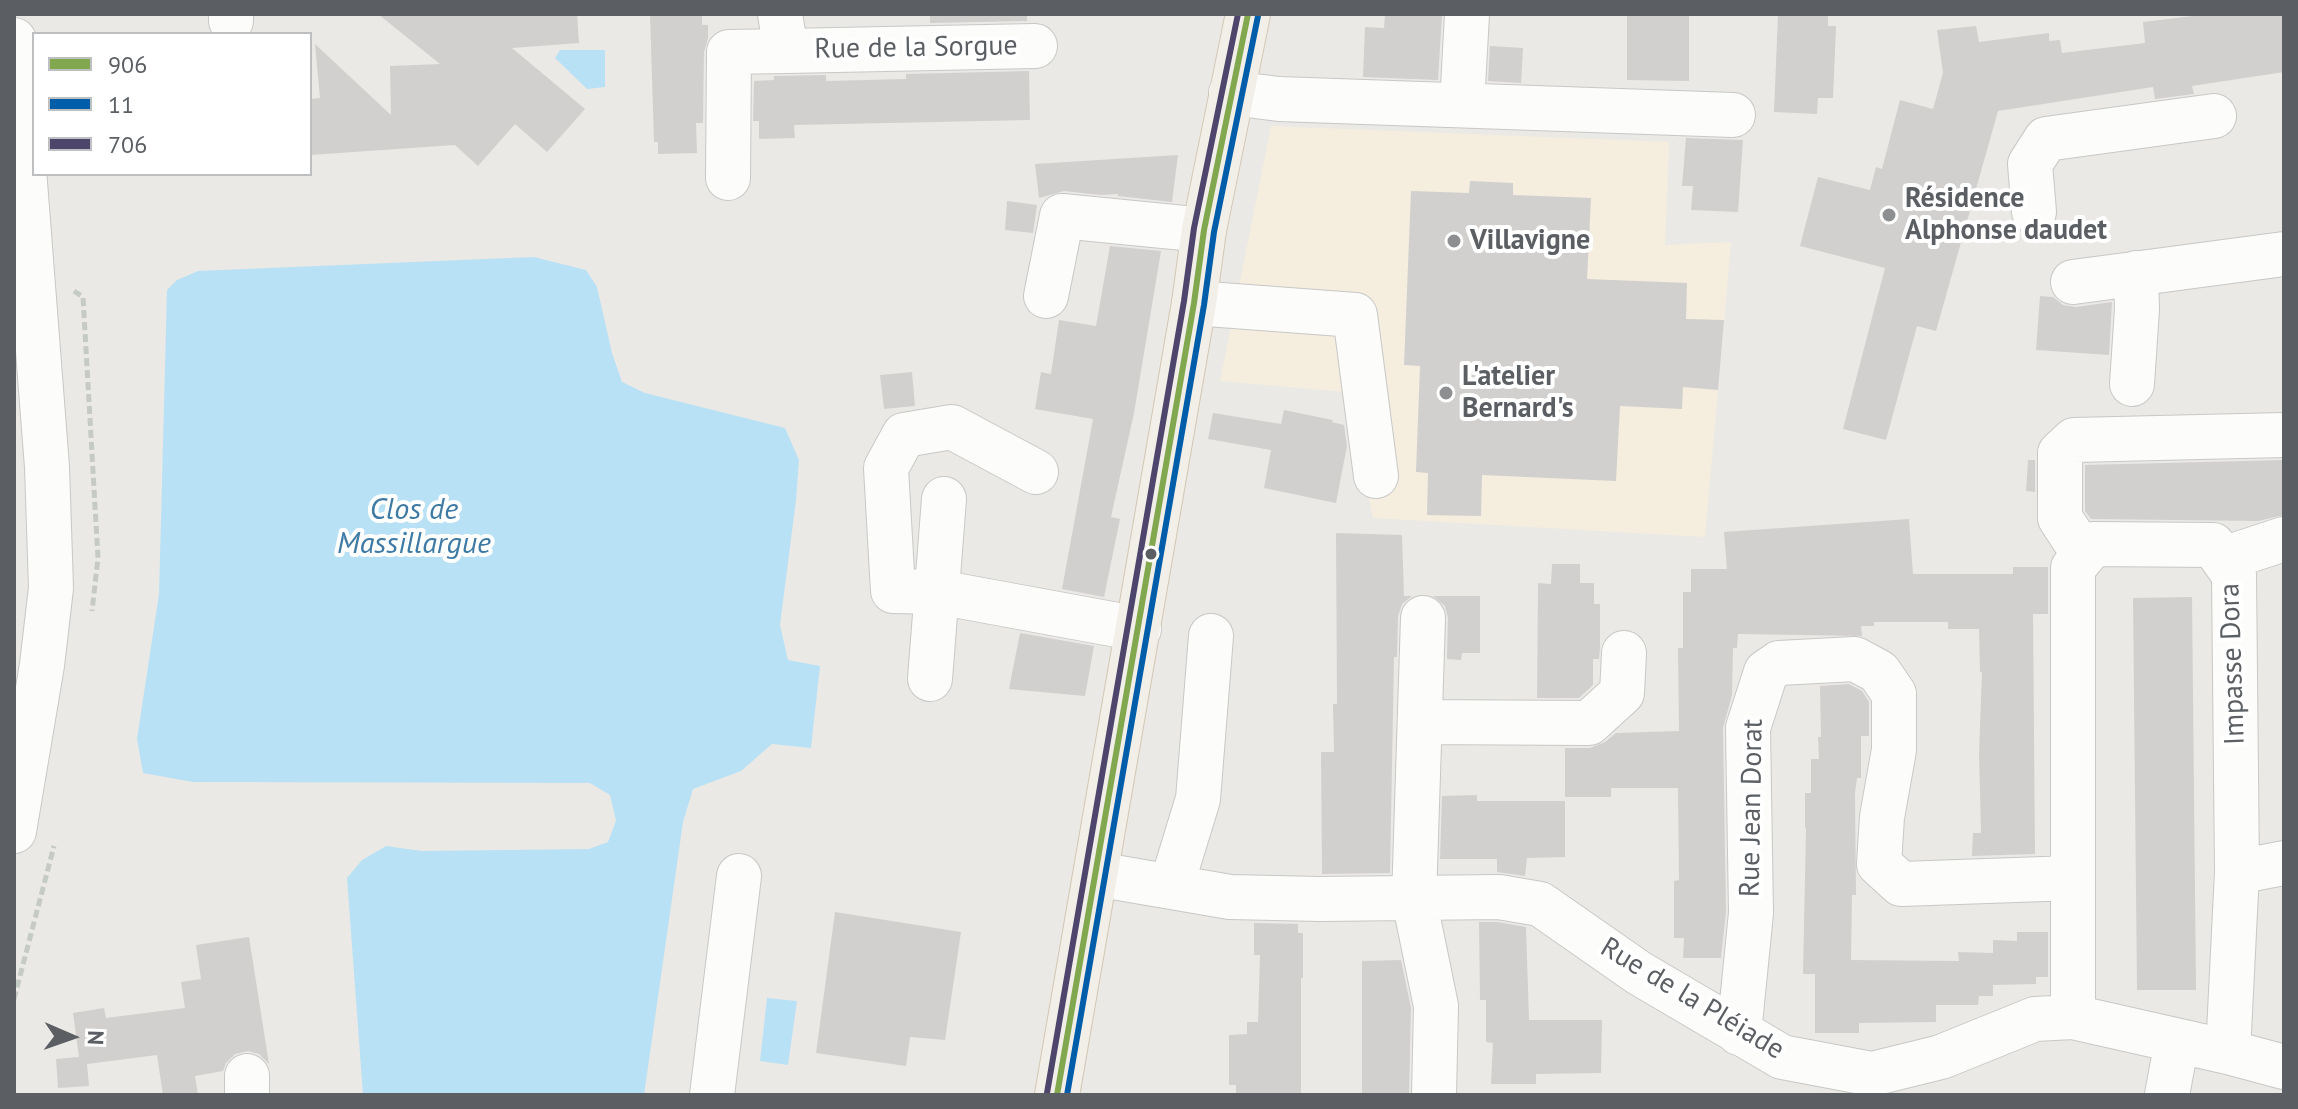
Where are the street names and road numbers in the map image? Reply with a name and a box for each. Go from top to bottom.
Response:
street label: Rue de la Sorgue [814,29,1018,67]
street label: Impasse Dora [2213,583,2253,745]
street label: Rue Jean Dorat [1734,718,1770,898]
street label: Rue de la Pléiade [1594,931,1790,1067]

